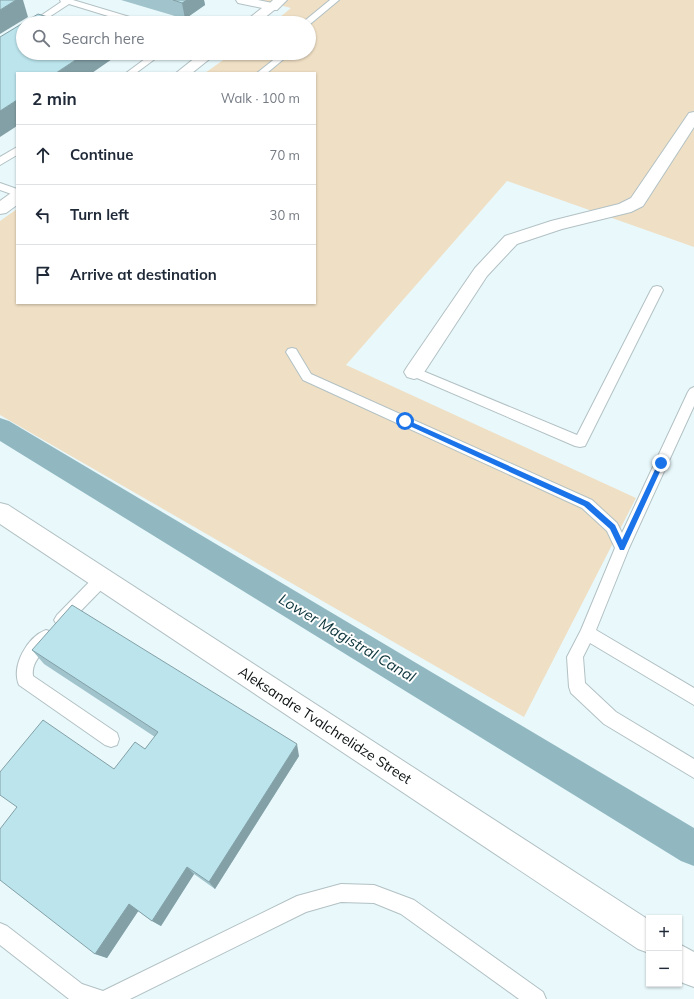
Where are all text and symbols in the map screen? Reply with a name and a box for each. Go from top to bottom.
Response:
search box [16,16,316,60]
icon: search [30,27,52,49]
text: Search here [62,29,144,48]
text: 2 min [32,88,77,109]
text: Walk · 100 m [221,90,300,106]
icon: ahead [32,144,54,166]
text: Continue [70,145,133,164]
text: 70 m [270,147,300,163]
icon: left [32,204,54,226]
text: Turn left [70,205,129,224]
text: 30 m [270,207,300,223]
icon: arrive [32,264,54,286]
text: Arrive at destination [70,265,217,284]
route start [396,412,414,430]
route end [652,454,670,472]
water label: Lower Magistral Canal [275,589,420,686]
street label: Aleksandre Tvalchrelidze Street [235,662,415,788]
map controls [646,915,682,987]
button: + [646,915,682,951]
button: − [646,951,682,987]

